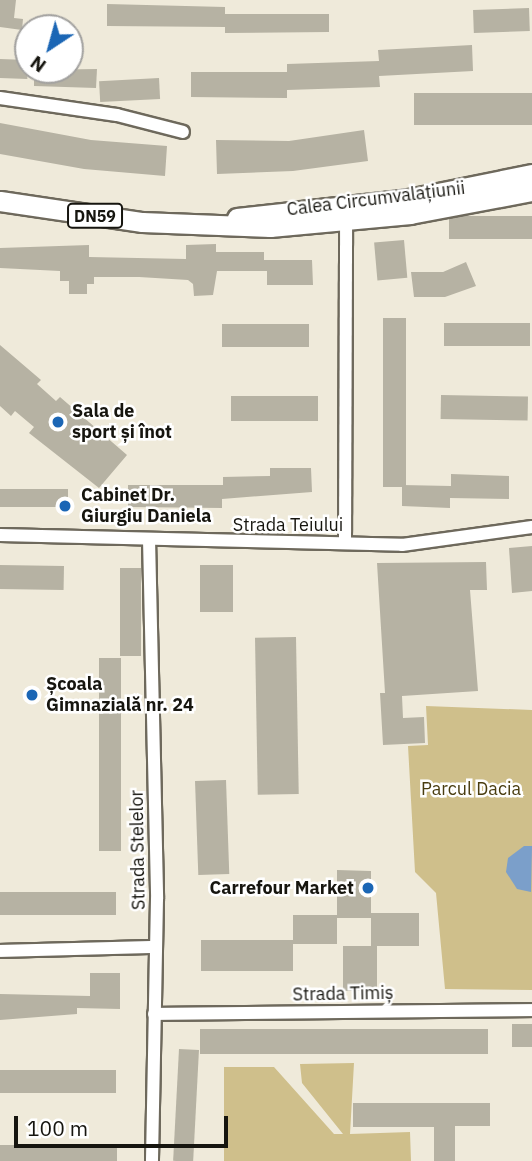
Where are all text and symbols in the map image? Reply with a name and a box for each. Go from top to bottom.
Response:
north arrow [14,14,84,84]
text: N [25,51,50,78]
street label: Calea Circumvalațiunii [286,177,466,221]
road number: DN59 [67,204,123,229]
place label: Sala de sport și înot [72,401,172,444]
marker: Sala de sport și înot [50,414,66,430]
place label: Cabinet Dr. Giurgiu Daniela [81,485,211,528]
marker: Cabinet Dr. Giurgiu Daniela [55,496,75,516]
street label: Strada Teiului [233,514,343,536]
place label: Școala Gimnazială nr. 24 [46,674,194,716]
marker: Școala Gimnazială nr. 24 [24,687,40,703]
park label: Parcul Dacia [421,778,521,800]
street label: Strada Stelelor [126,790,150,910]
place label: Carrefour Market [209,877,354,899]
marker: Carrefour Market [360,880,376,896]
street label: Strada Timiș [292,982,394,1006]
scale bar [18,1102,231,1146]
text: 100 m [27,1114,88,1142]

